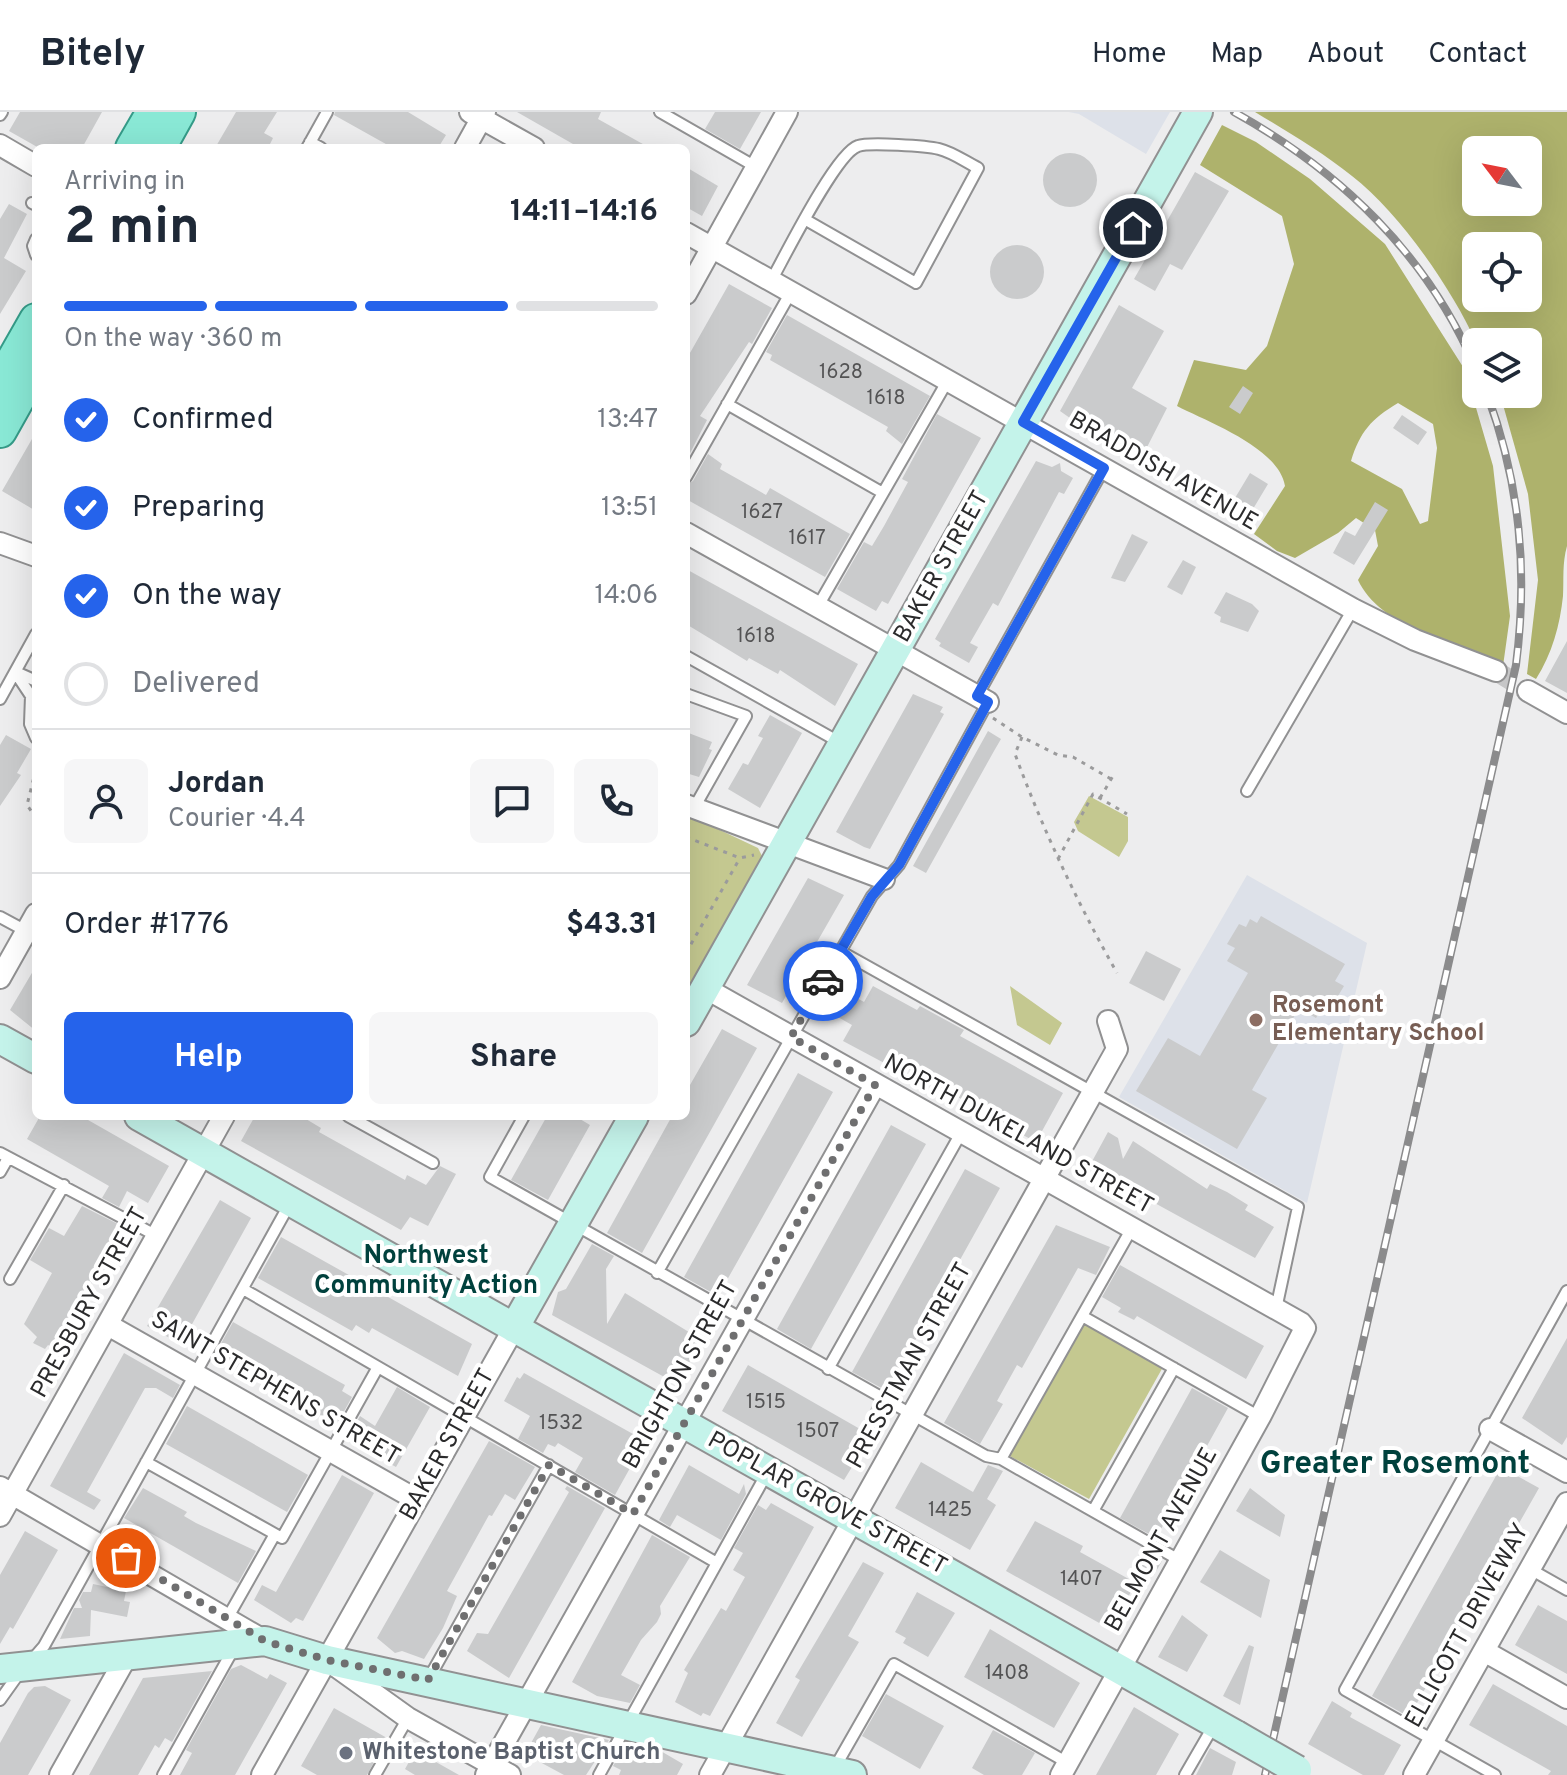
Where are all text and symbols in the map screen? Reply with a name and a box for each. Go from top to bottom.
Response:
text: Bitely [40,31,146,80]
text: Home [1092,37,1166,73]
text: Map [1210,37,1263,73]
text: About [1307,37,1384,73]
text: Contact [1428,37,1527,73]
north arrow [1462,136,1542,216]
map controls [1462,136,1542,408]
text: Arriving in [64,166,185,199]
text: 14:11–14:16 [510,194,658,231]
pin [1099,194,1167,262]
text: 2 min [64,196,200,262]
icon: home [1111,206,1155,250]
button: locate [1462,232,1542,312]
text: On the way · 360 m [64,323,282,356]
button: layers [1462,328,1542,408]
house number: 1628 [819,360,863,386]
house number: 1618 [866,386,906,412]
icon: check [64,398,108,442]
text: Confirmed [132,402,274,439]
text: 13:47 [597,404,658,437]
street label: BRADDISH AVENUE [1063,406,1263,538]
icon: check [64,486,108,530]
street label: BAKER STREET [888,486,996,648]
text: Preparing [132,490,265,527]
text: 13:51 [601,492,658,525]
house number: 1627 [741,500,783,526]
house number: 1617 [788,526,826,552]
icon: check [64,574,108,618]
text: On the way [132,578,282,615]
text: 14:06 [595,580,658,613]
house number: 1618 [736,624,776,650]
text: Delivered [132,666,260,703]
button: person [64,759,148,843]
button: chat [470,759,554,843]
button: phone [574,759,658,843]
text: Jordan [168,766,265,803]
text: Courier · 4.4 [168,803,306,836]
text: Order #1776 [64,907,229,944]
text: $43.31 [566,907,658,944]
courier [783,941,863,1021]
icon: car [801,959,845,1003]
place label: Rosemont Elementary School [1272,991,1484,1049]
marker: Rosemont Elementary School [1247,1011,1265,1029]
button: Help [64,1012,353,1104]
button: Share [369,1012,658,1104]
street label: NORTH DUKELAND STREET [878,1048,1158,1222]
street label: PRESBURY STREET [25,1202,155,1404]
district label: Northwest Community Action [314,1240,538,1303]
street label: PRESSTMAN STREET [841,1258,979,1474]
street label: BRIGHTON STREET [617,1275,745,1475]
street label: SAINT STEPHENS STREET [145,1305,405,1473]
street label: BAKER STREET [394,1364,502,1526]
house number: 1515 [746,1390,786,1416]
house number: 1532 [539,1411,583,1437]
house number: 1507 [797,1419,839,1445]
street label: POPLAR GROVE STREET [702,1426,952,1582]
street label: BELMONT AVENUE [1099,1443,1225,1637]
district label: Greater Rosemont [1260,1445,1530,1485]
house number: 1425 [928,1498,972,1524]
street label: ELLICOTT DRIVEWAY [1399,1519,1537,1733]
pin [92,1524,160,1592]
icon: bag [104,1536,148,1580]
house number: 1407 [1060,1567,1102,1593]
house number: 1408 [985,1661,1029,1687]
place label: Whitestone Baptist Church [362,1738,660,1768]
marker: Whitestone Baptist Church [337,1744,355,1762]

